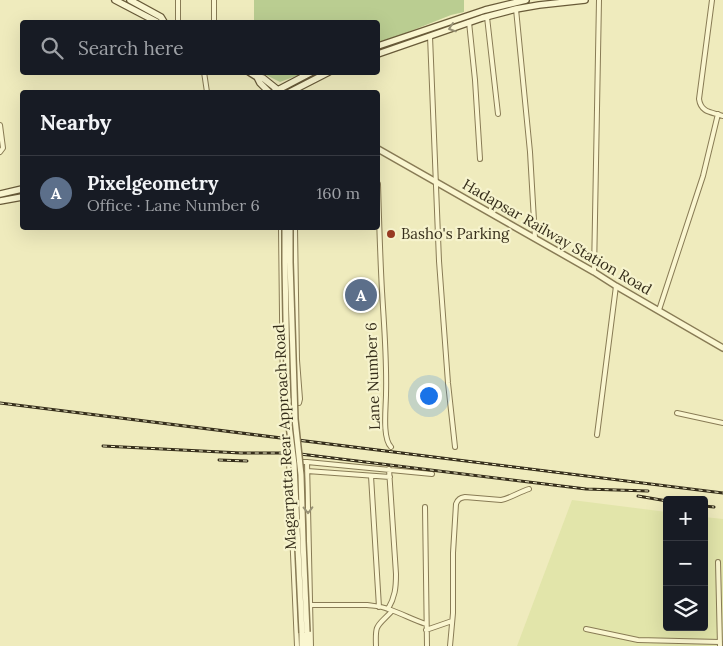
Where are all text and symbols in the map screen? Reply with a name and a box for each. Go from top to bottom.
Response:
search box [20,20,380,75]
one-way arrow [449,22,457,32]
icon: search [38,34,66,62]
text: Search here [78,36,184,60]
text: Nearby [40,109,111,136]
text: Pixelgeometry [87,171,218,195]
street label: Hadapsar Railway Station Road [459,175,655,299]
text: A [51,183,61,203]
text: 160 m [316,183,360,203]
text: Office · Lane Number 6 [87,195,260,215]
place label: Basho's Parking [401,224,510,243]
marker: Basho's Parking [385,228,397,240]
pin: A [345,276,377,314]
street label: Lane Number 6 [361,322,384,430]
street label: Magarpatta Rear Approach Road [269,324,300,550]
your location [416,383,442,409]
map controls [663,496,708,631]
button: + [663,496,708,541]
one-way arrow [303,507,313,515]
button: − [663,541,708,586]
button: layers [663,586,708,631]

